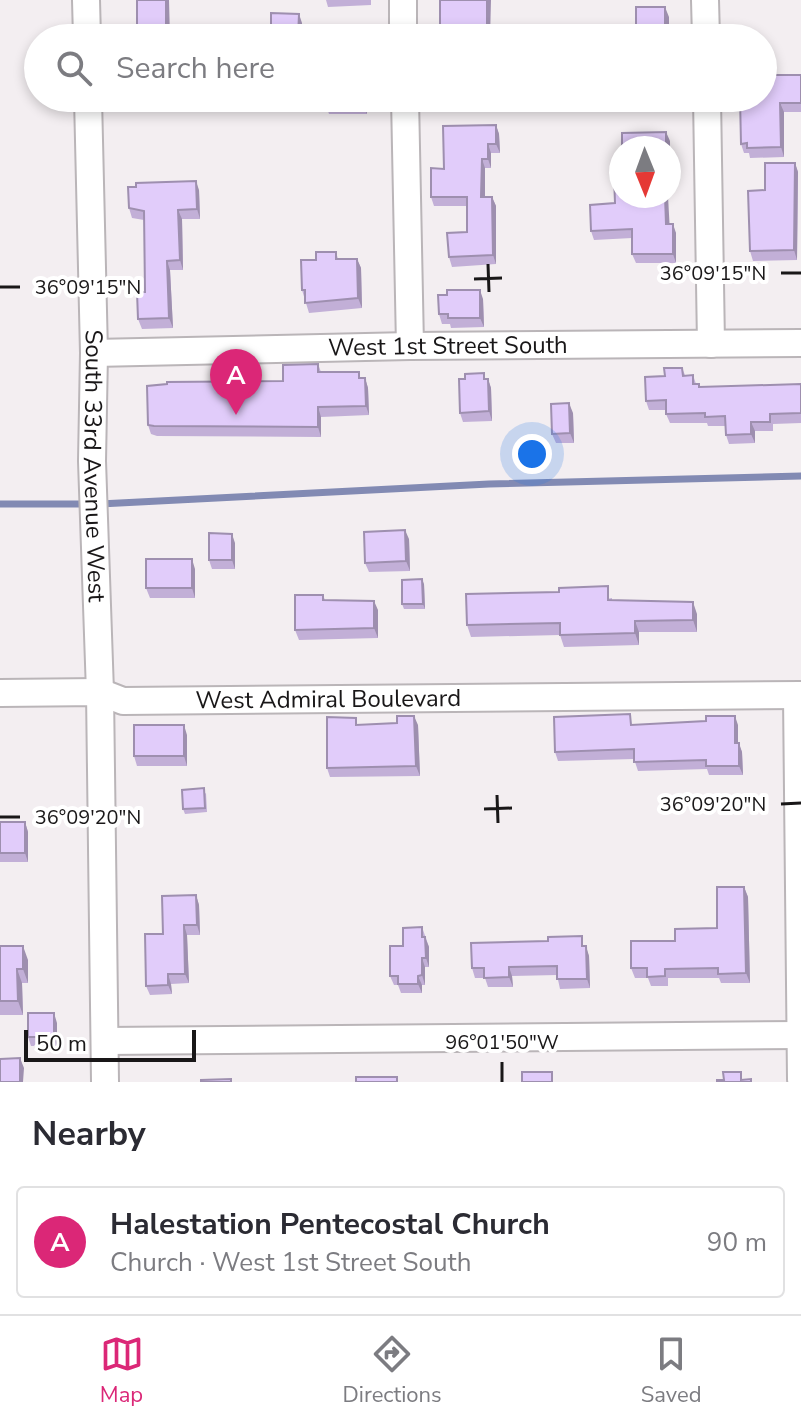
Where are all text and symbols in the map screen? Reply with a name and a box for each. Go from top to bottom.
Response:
search box [24,24,777,112]
icon: search [52,46,96,90]
text: Search here [116,48,275,89]
north arrow [609,136,681,208]
text: 36°09'15"N [660,260,766,287]
text: 36°09'15"N [35,274,141,301]
street label: South 33rd Avenue West [76,329,113,603]
street label: West 1st Street South [328,329,568,364]
pin: A [210,349,262,415]
your location [512,434,552,474]
street label: West Admiral Boulevard [195,682,461,716]
text: 36°09'20"N [660,791,766,818]
text: 36°09'20"N [35,804,141,831]
scale bar [24,1026,196,1062]
text: 50 m [36,1029,87,1059]
text: 96°01'50"W [445,1029,559,1056]
text: Nearby [32,1111,146,1157]
text: Halestation Pentecostal Church [110,1204,550,1245]
text: A [50,1225,70,1260]
text: 90 m [707,1225,767,1260]
text: Church · West 1st Street South [110,1245,471,1280]
tab: Map [100,1332,144,1410]
tab: Directions [343,1332,442,1410]
tab: Saved [641,1332,701,1410]

